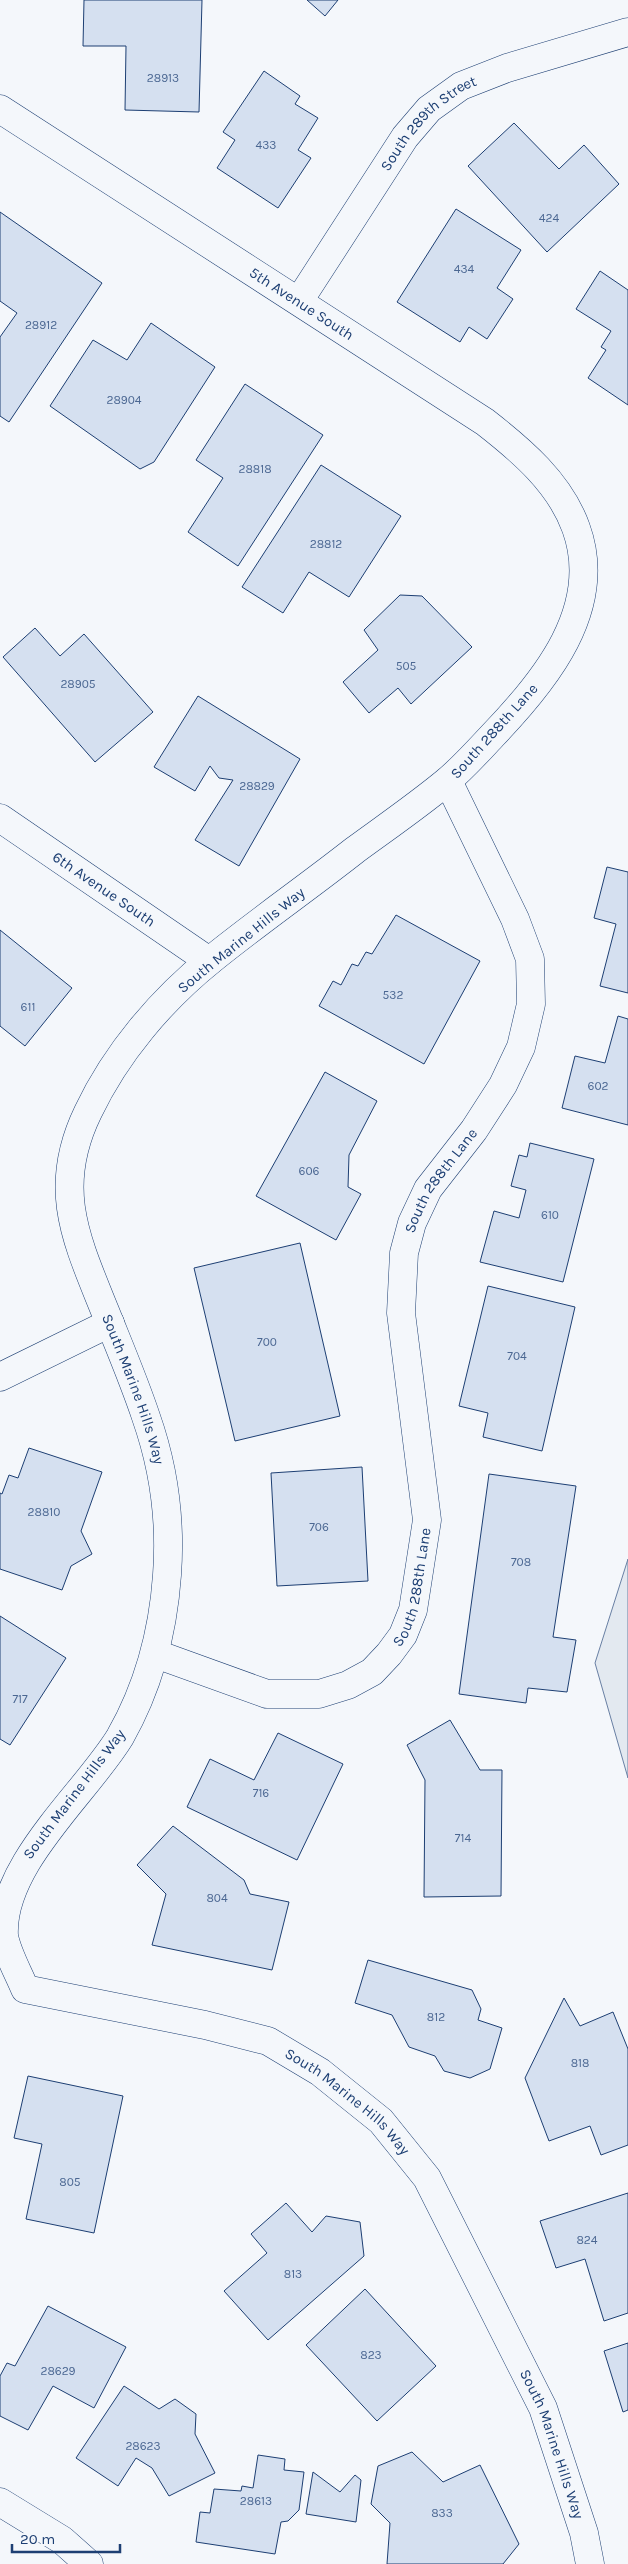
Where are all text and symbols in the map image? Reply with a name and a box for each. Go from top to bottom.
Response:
house number: 28913 [147,71,179,85]
street label: South 289th Street [376,72,479,174]
house number: 433 [256,138,276,152]
house number: 424 [539,211,559,225]
house number: 434 [454,262,475,276]
street label: 5th Avenue South [246,263,357,344]
house number: 28912 [25,318,57,332]
house number: 28904 [106,393,142,407]
house number: 28818 [238,462,272,476]
house number: 28812 [310,537,342,551]
house number: 505 [396,659,417,673]
house number: 28905 [60,677,96,691]
street label: South 288th Lane [446,680,542,782]
house number: 28829 [239,779,275,793]
street label: 6th Avenue South [49,848,159,931]
street label: South Marine Hills Way [174,883,308,997]
house number: 532 [383,988,403,1002]
house number: 611 [21,1000,35,1014]
house number: 602 [588,1079,609,1093]
street label: South 288th Lane [401,1125,481,1235]
house number: 606 [299,1164,320,1178]
house number: 610 [541,1208,559,1222]
street label: South Marine Hills Way [98,1311,168,1466]
house number: 700 [257,1335,277,1349]
house number: 704 [507,1349,527,1363]
house number: 28810 [28,1505,60,1519]
house number: 706 [309,1520,329,1534]
street label: South 288th Lane [389,1526,435,1650]
house number: 708 [511,1555,531,1569]
house number: 717 [12,1692,28,1706]
street label: South Marine Hills Way [19,1725,129,1863]
house number: 716 [253,1786,269,1800]
house number: 714 [455,1831,471,1845]
house number: 804 [206,1891,228,1905]
house number: 812 [427,2010,445,2024]
street label: South Marine Hills Way [282,2044,414,2159]
house number: 818 [571,2056,589,2070]
house number: 805 [59,2175,81,2189]
house number: 824 [576,2233,598,2247]
house number: 813 [284,2267,302,2281]
house number: 823 [360,2348,382,2362]
house number: 28629 [40,2364,76,2378]
street label: South Marine Hills Way [516,2366,588,2521]
house number: 28623 [125,2439,161,2453]
house number: 28613 [240,2494,272,2508]
house number: 833 [431,2506,453,2520]
scale bar [12,2522,120,2554]
text: 20 m [20,2530,55,2548]

